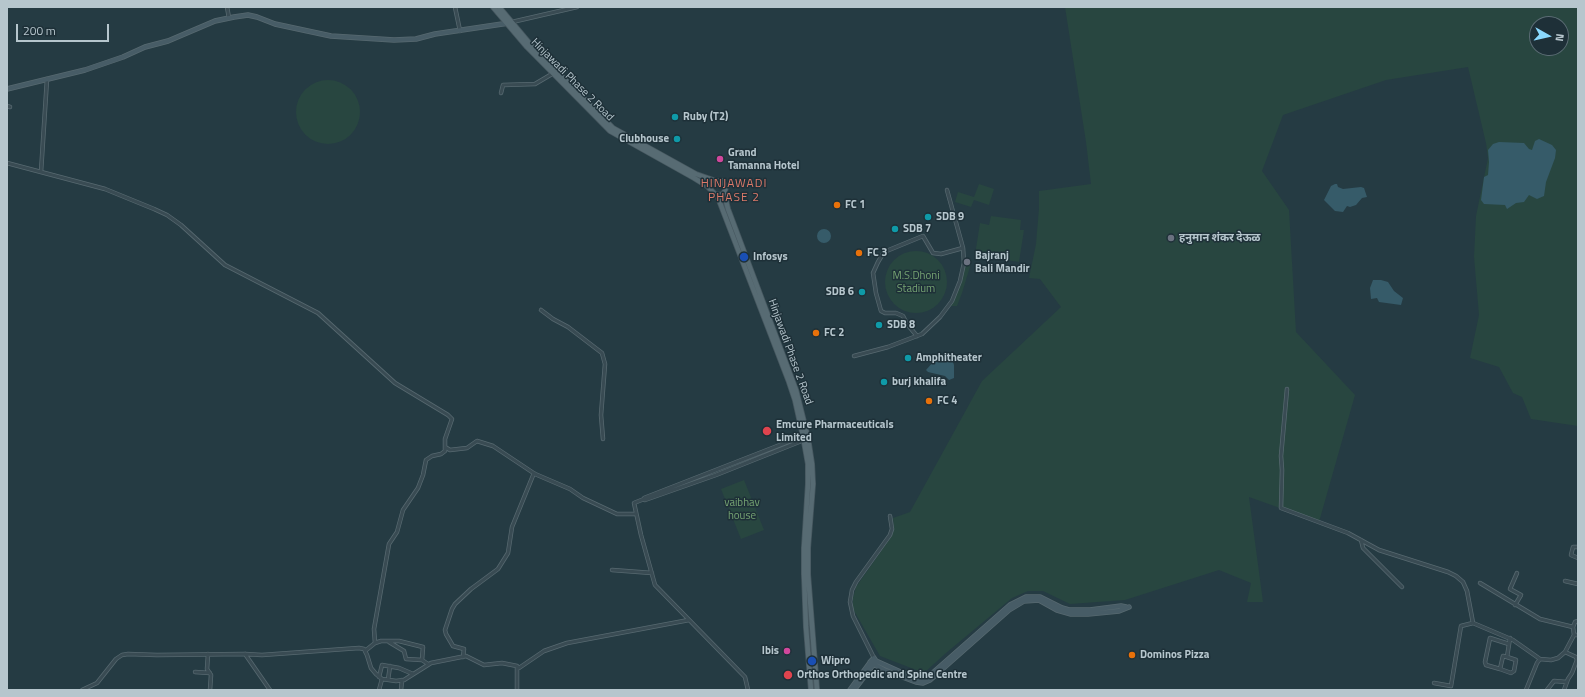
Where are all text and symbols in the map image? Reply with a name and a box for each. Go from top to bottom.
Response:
scale bar [18,16,111,42]
north arrow [1529,16,1569,56]
text: 200 m [23,21,56,40]
text: N [1551,33,1568,42]
street label: Hinjawadi Phase 2 Road [528,36,616,124]
place label: Ruby (T2) [683,110,728,124]
marker: Ruby (T2) [670,112,680,122]
place label: Clubhouse [619,132,669,146]
marker: Clubhouse [672,134,682,144]
place label: Grand Tamanna Hotel [728,146,799,172]
marker: Grand Tamanna Hotel [715,154,725,164]
district label: HINJAWADI PHASE 2 [701,177,767,205]
place label: FC 1 [845,198,865,212]
marker: FC 1 [832,200,842,210]
place label: SDB 9 [936,210,964,224]
marker: SDB 9 [923,212,933,222]
place label: SDB 7 [903,222,931,236]
marker: SDB 7 [890,224,900,234]
place label: हनुमान शंकर देऊळ [1179,231,1261,245]
marker: हनुमान शंकर देऊळ [1166,233,1176,243]
place label: FC 3 [867,246,887,260]
marker: FC 3 [854,248,864,258]
place label: Bajranj Bali Mandir [975,249,1030,275]
place label: Infosys [753,250,788,264]
marker: Infosys [738,251,750,263]
marker: Bajranj Bali Mandir [962,257,972,267]
park label: M.S.Dhoni Stadium [892,269,940,295]
place label: SDB 6 [826,285,854,299]
marker: SDB 6 [857,287,867,297]
street label: Hinjawadi Phase 2 Road [765,297,815,407]
place label: SDB 8 [887,318,915,332]
marker: SDB 8 [874,320,884,330]
place label: FC 2 [824,326,844,340]
marker: FC 2 [811,328,821,338]
place label: Amphitheater [916,351,982,365]
marker: Amphitheater [903,353,913,363]
place label: burj khalifa [892,375,946,389]
marker: burj khalifa [879,377,889,387]
place label: FC 4 [937,394,957,408]
marker: FC 4 [924,396,934,406]
place label: Emcure Pharmaceuticals Limited [776,418,894,444]
marker: Emcure Pharmaceuticals Limited [761,425,773,437]
park label: vaibhav house [724,496,760,522]
place label: Ibis [762,644,779,658]
marker: Ibis [782,646,792,656]
place label: Dominos Pizza [1140,648,1209,662]
marker: Dominos Pizza [1127,650,1137,660]
place label: Wipro [821,654,850,668]
marker: Wipro [806,655,818,667]
place label: Orthos Orthopedic and Spine Centre [797,668,967,682]
marker: Orthos Orthopedic and Spine Centre [782,669,794,681]

